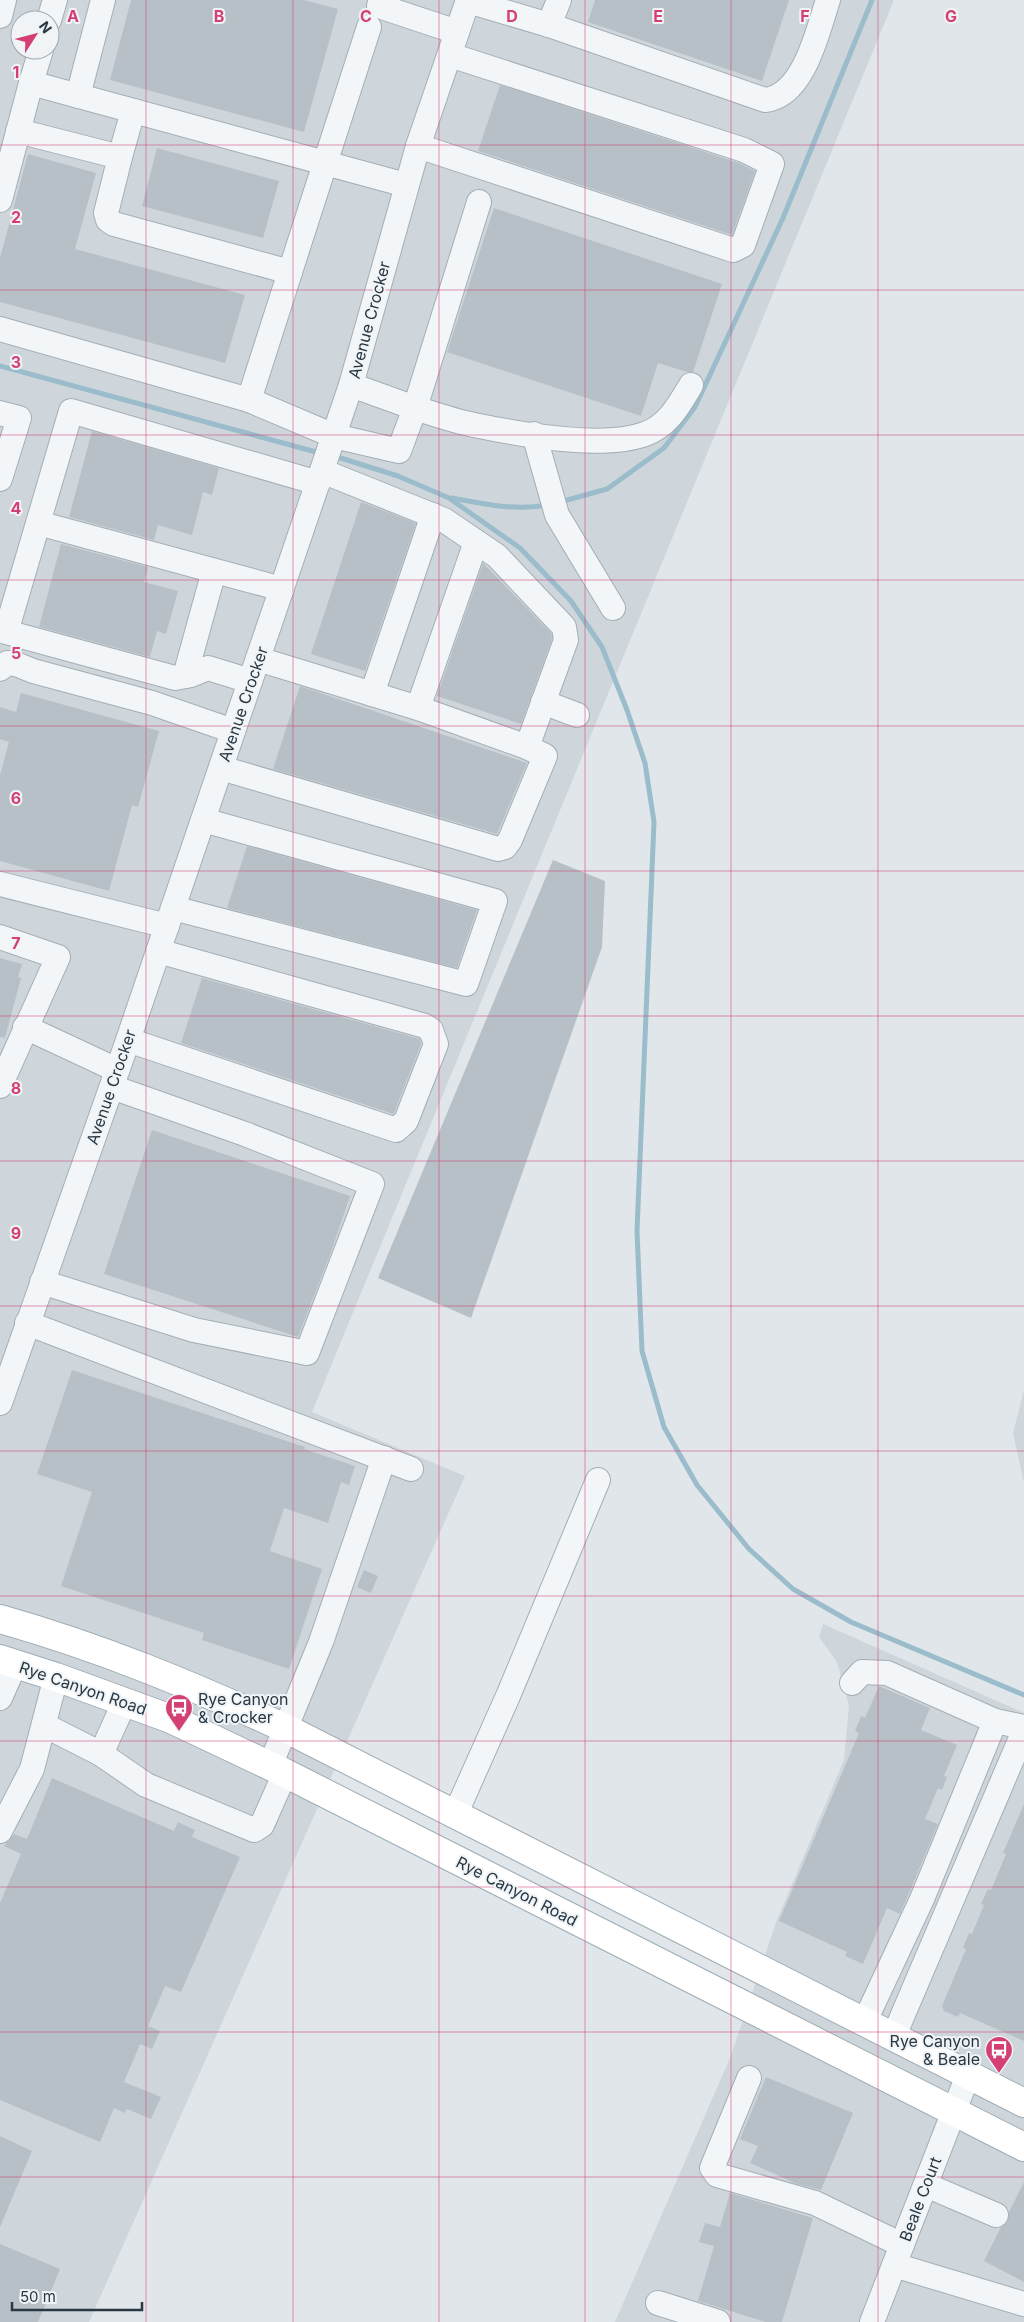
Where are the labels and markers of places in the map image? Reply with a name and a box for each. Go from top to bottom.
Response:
place label: Rye Canyon & Crocker [198,1689,288,1727]
bus stop icon: Rye Canyon & Crocker [164,1693,194,1732]
place label: Rye Canyon & Beale [890,2031,980,2069]
bus stop icon: Rye Canyon & Beale [984,2035,1014,2074]

